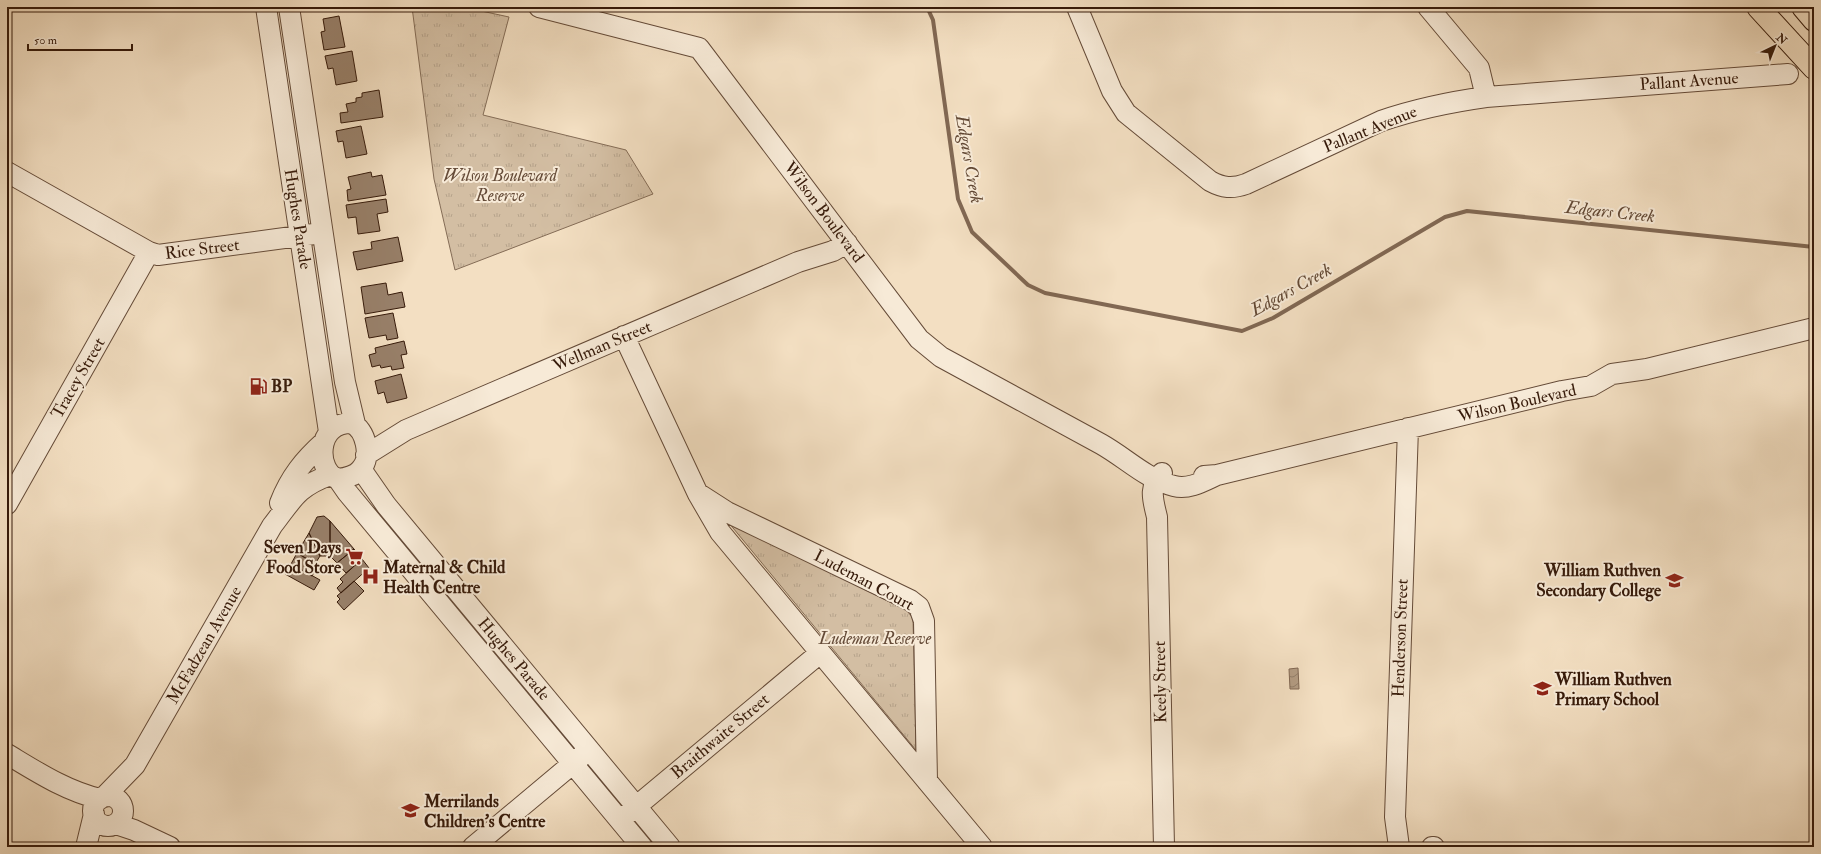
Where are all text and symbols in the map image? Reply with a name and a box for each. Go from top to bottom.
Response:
scale bar [28,26,132,52]
north arrow [1755,26,1795,66]
text: N [1773,30,1790,48]
text: 50 m [34,33,58,48]
street label: Pallant Avenue [1639,67,1739,95]
street label: Pallant Avenue [1320,101,1420,157]
water label: Edgars Creek [950,112,988,205]
street label: Wilson Boulevard [779,157,869,267]
park label: Wilson Boulevard Reserve [443,165,558,206]
street label: Hughes Parade [280,167,316,271]
water label: Edgars Creek [1563,196,1656,228]
street label: Rice Street [163,234,241,264]
water label: Edgars Creek [1245,258,1336,322]
street label: Wellman Street [549,316,655,377]
street label: Tracey Street [46,333,111,423]
fuel station icon: BP [248,376,268,396]
place label: BP [271,376,292,397]
street label: Wilson Boulevard [1455,379,1579,427]
place label: Seven Days Food Store [264,537,342,578]
street label: Ludeman Court [810,545,918,615]
supermarket icon: Seven Days Food Store [344,547,364,567]
place label: Maternal & Child Health Centre [382,557,506,598]
place label: William Ruthven Secondary College [1536,560,1662,602]
hospital icon: Maternal & Child Health Centre [360,567,380,587]
school or university icon: William Ruthven Secondary College [1664,570,1684,590]
street label: Henderson Street [1387,578,1413,698]
street label: McFadzean Avenue [162,582,246,708]
street label: Hughes Parade [473,613,555,705]
park label: Ludeman Reserve [818,628,932,649]
street label: Keely Street [1149,640,1172,723]
place label: William Ruthven Primary School [1554,669,1672,711]
school or university icon: William Ruthven Primary School [1532,679,1552,699]
street label: Braithwaite Street [667,688,774,783]
place label: Merrilands Children's Centre [423,791,546,832]
school or university icon: Merrilands Children's Centre [401,801,421,821]

